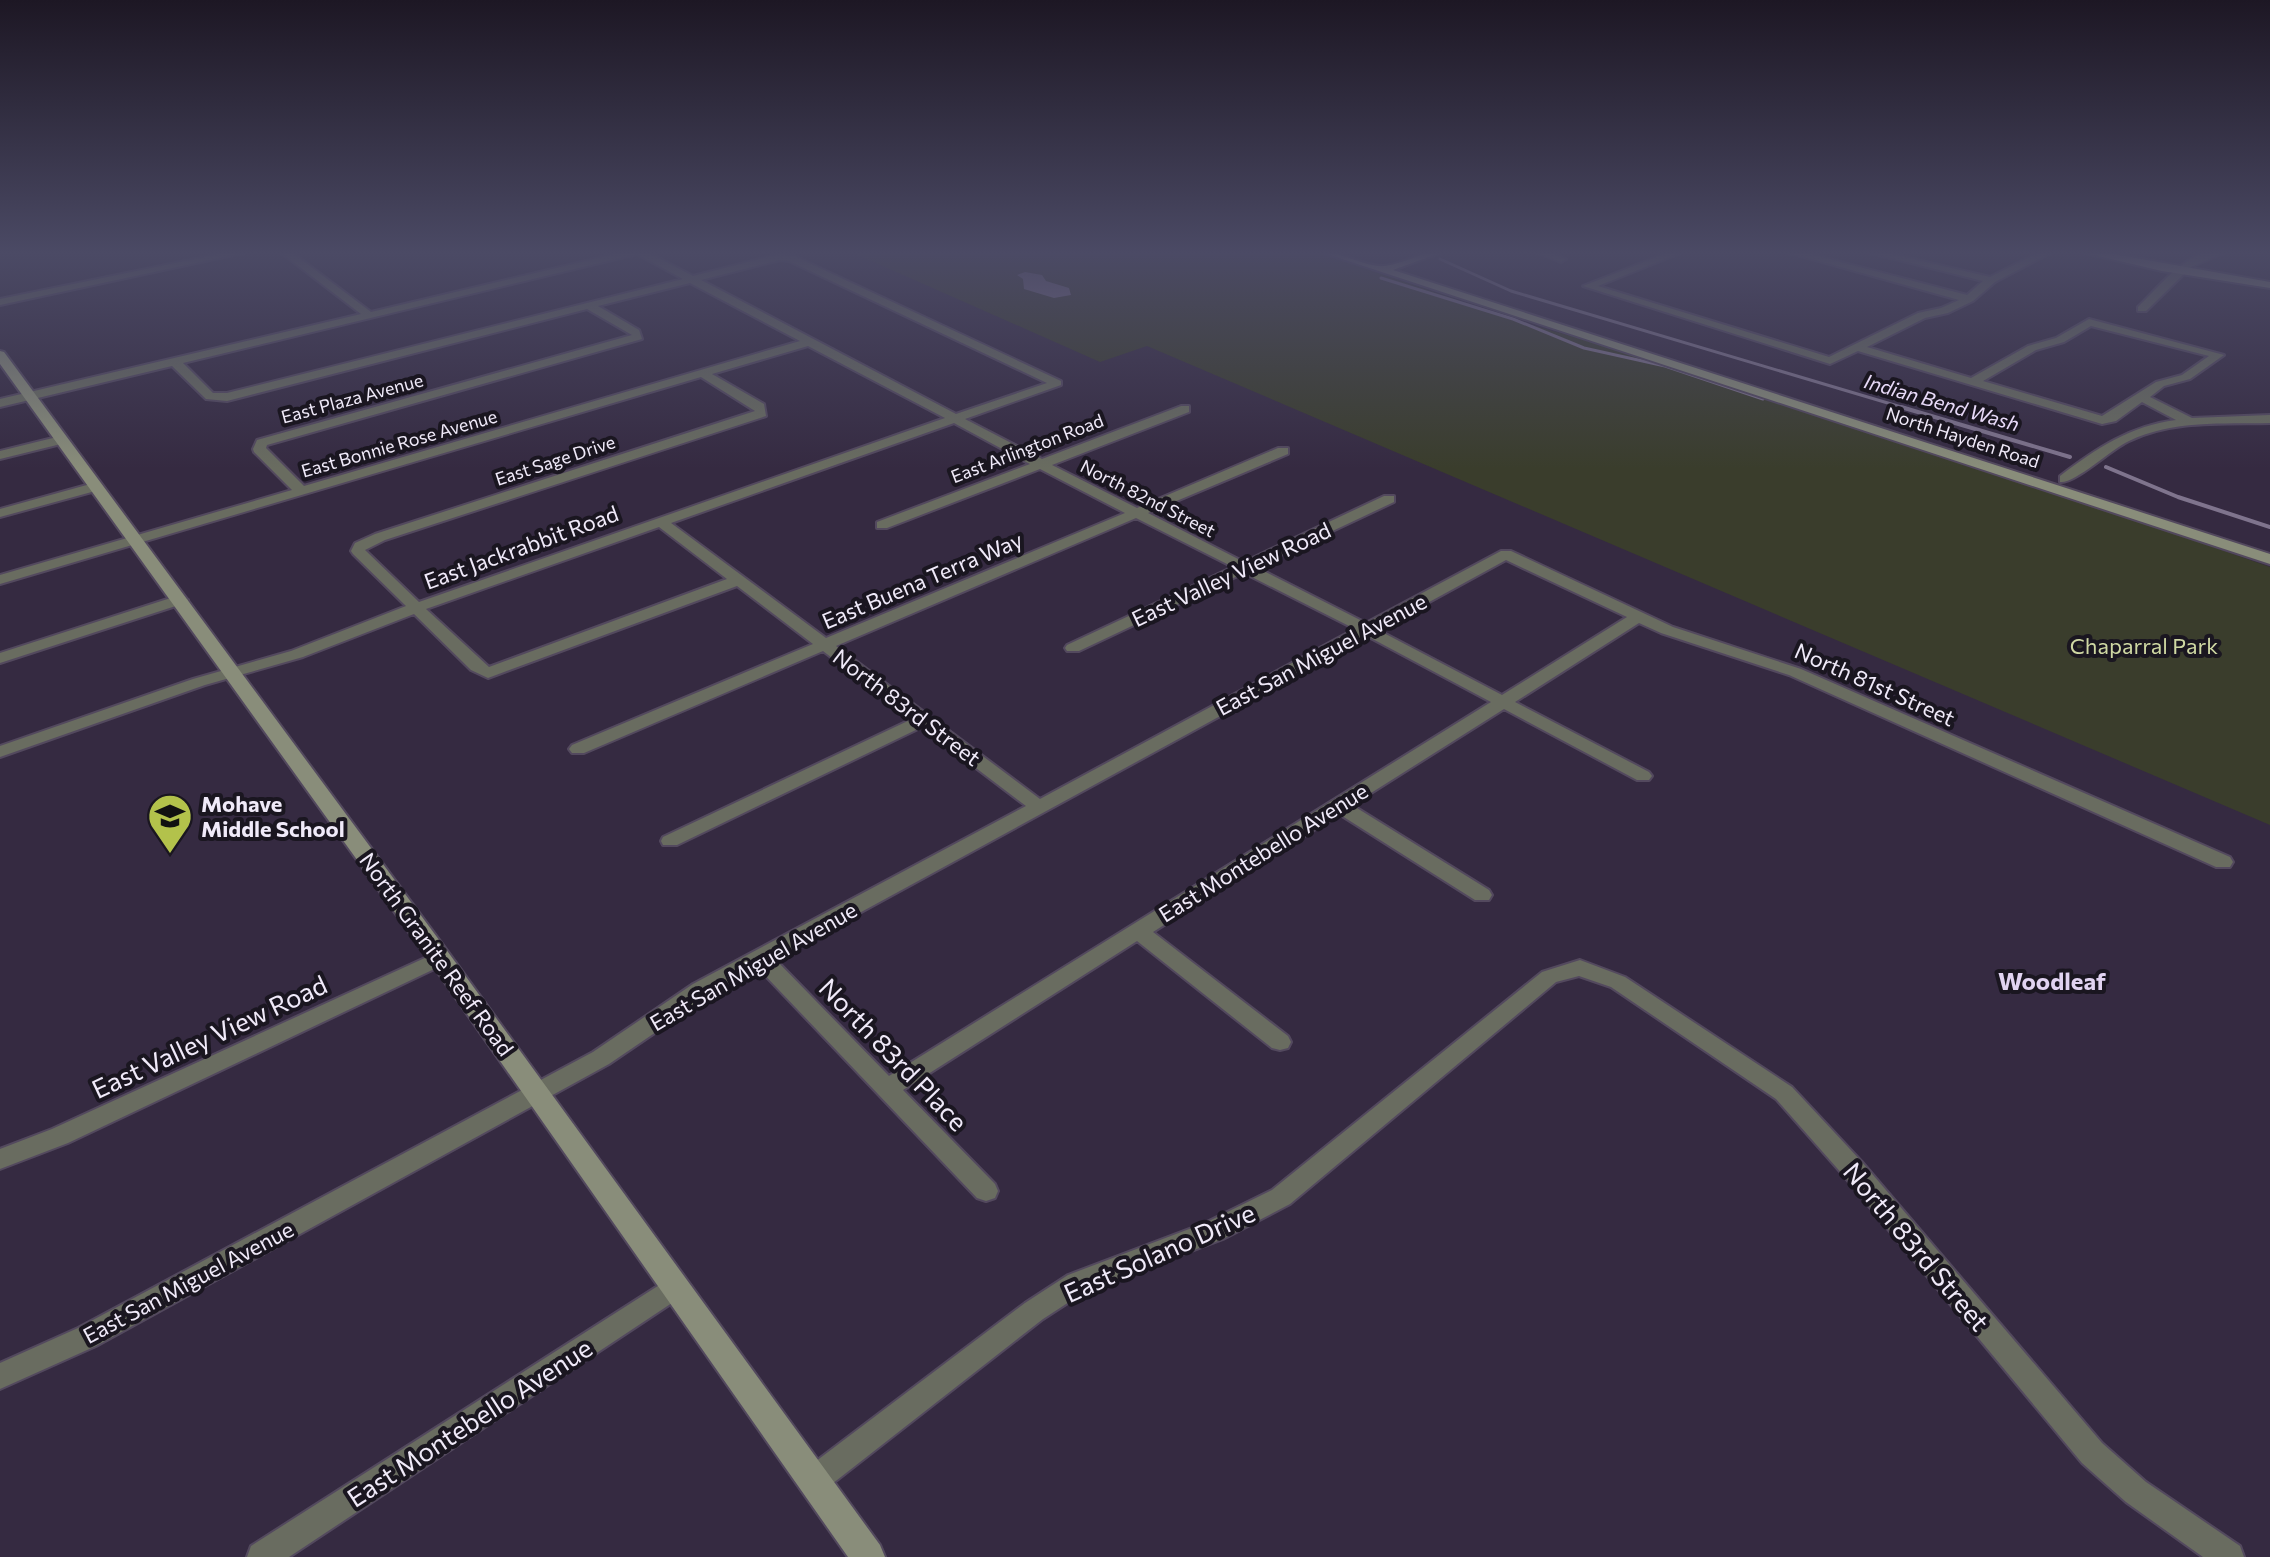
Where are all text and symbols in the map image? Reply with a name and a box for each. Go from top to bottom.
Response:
street label: East Plaza Avenue [279,368,425,428]
water label: Indian Bend Wash [1862,368,2022,436]
street label: North Hayden Road [1883,402,2043,472]
street label: East Bonnie Rose Avenue [298,404,500,482]
street label: East Arlington Road [948,409,1106,487]
street label: East Sage Drive [492,430,618,490]
street label: North 82nd Street [1077,454,1219,542]
street label: East Jackrabbit Road [420,499,622,595]
street label: East Valley View Road [1127,516,1335,632]
street label: East Buena Terra Way [818,526,1026,634]
street label: East San Miguel Avenue [1211,587,1431,721]
park label: Chaparral Park [2070,632,2218,659]
street label: North 81st Street [1791,637,1959,731]
street label: North 83rd Street [828,643,986,771]
street label: East Montebello Avenue [1153,777,1373,927]
place label: Mohave Middle School [201,790,345,842]
school or university icon: Mohave Middle School [146,792,194,855]
street label: North Granite Reef Road [354,847,520,1061]
street label: East San Miguel Avenue [645,896,861,1036]
district label: Woodleaf [1998,966,2106,995]
street label: East Valley View Road [86,968,332,1104]
street label: North 83rd Place [814,971,974,1137]
street label: North 83rd Street [1838,1156,1996,1336]
street label: East Solano Drive [1059,1196,1259,1308]
street label: East San Miguel Avenue [78,1215,298,1349]
street label: East Montebello Avenue [341,1331,597,1513]

